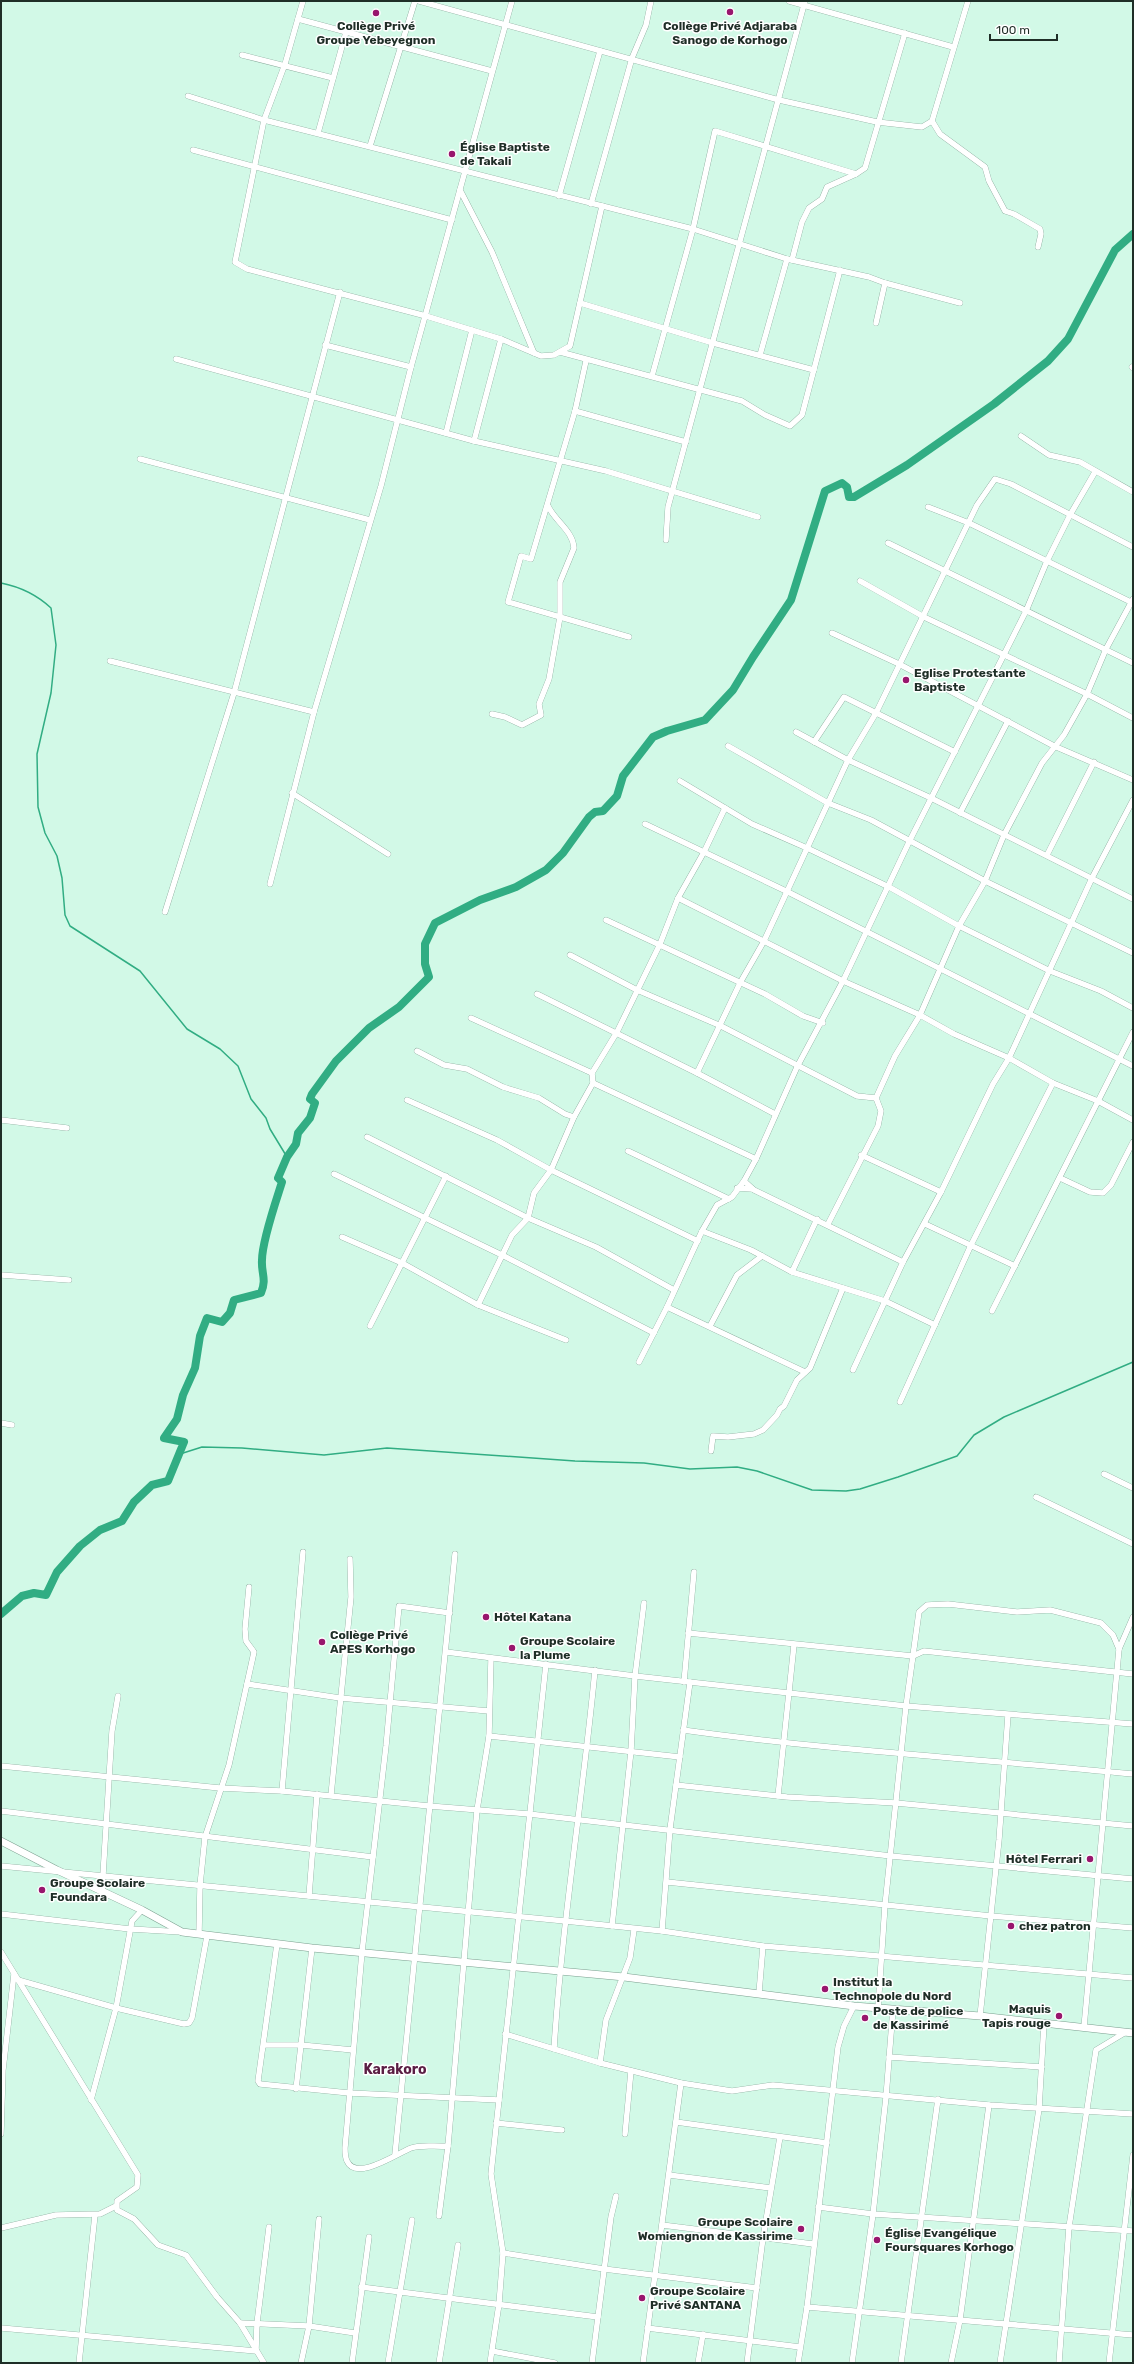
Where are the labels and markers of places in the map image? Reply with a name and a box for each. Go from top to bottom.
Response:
marker: Collège Privé Adjaraba Sanogo de Korhogo [725,7,735,17]
marker: Collège Privé Groupe Yebeyegnon [371,8,381,18]
place label: Collège Privé Groupe Yebeyegnon [316,19,436,47]
place label: Collège Privé Adjaraba Sanogo de Korhogo [663,19,797,47]
place label: Église Baptiste de Takali [460,140,550,168]
marker: Église Baptiste de Takali [447,149,457,159]
place label: Eglise Protestante Baptiste [914,666,1026,694]
marker: Eglise Protestante Baptiste [901,675,911,685]
place label: Hôtel Katana [494,1610,571,1624]
marker: Hôtel Katana [481,1612,491,1622]
place label: Collège Privé APES Korhogo [330,1628,415,1656]
place label: Groupe Scolaire la Plume [520,1634,615,1662]
marker: Collège Privé APES Korhogo [317,1637,327,1647]
marker: Groupe Scolaire la Plume [507,1643,517,1653]
place label: Hôtel Ferrari [1006,1852,1082,1866]
marker: Hôtel Ferrari [1085,1854,1095,1864]
place label: Groupe Scolaire Foundara [50,1876,145,1904]
marker: Groupe Scolaire Foundara [37,1885,47,1895]
place label: chez patron [1019,1919,1091,1933]
marker: chez patron [1006,1921,1016,1931]
place label: Institut la Technopole du Nord [833,1975,951,2003]
marker: Institut la Technopole du Nord [820,1984,830,1994]
place label: Maquis Tapis rouge [982,2002,1051,2030]
place label: Poste de police de Kassirimé [873,2004,964,2032]
marker: Maquis Tapis rouge [1054,2011,1064,2021]
marker: Poste de police de Kassirimé [860,2013,870,2023]
place label: Groupe Scolaire Womiengnon de Kassirime [638,2215,793,2243]
marker: Groupe Scolaire Womiengnon de Kassirime [796,2224,806,2234]
place label: Église Evangélique Foursquares Korhogo [885,2226,1014,2254]
marker: Église Evangélique Foursquares Korhogo [872,2235,882,2245]
place label: Groupe Scolaire Privé SANTANA [650,2284,745,2312]
marker: Groupe Scolaire Privé SANTANA [637,2293,647,2303]

